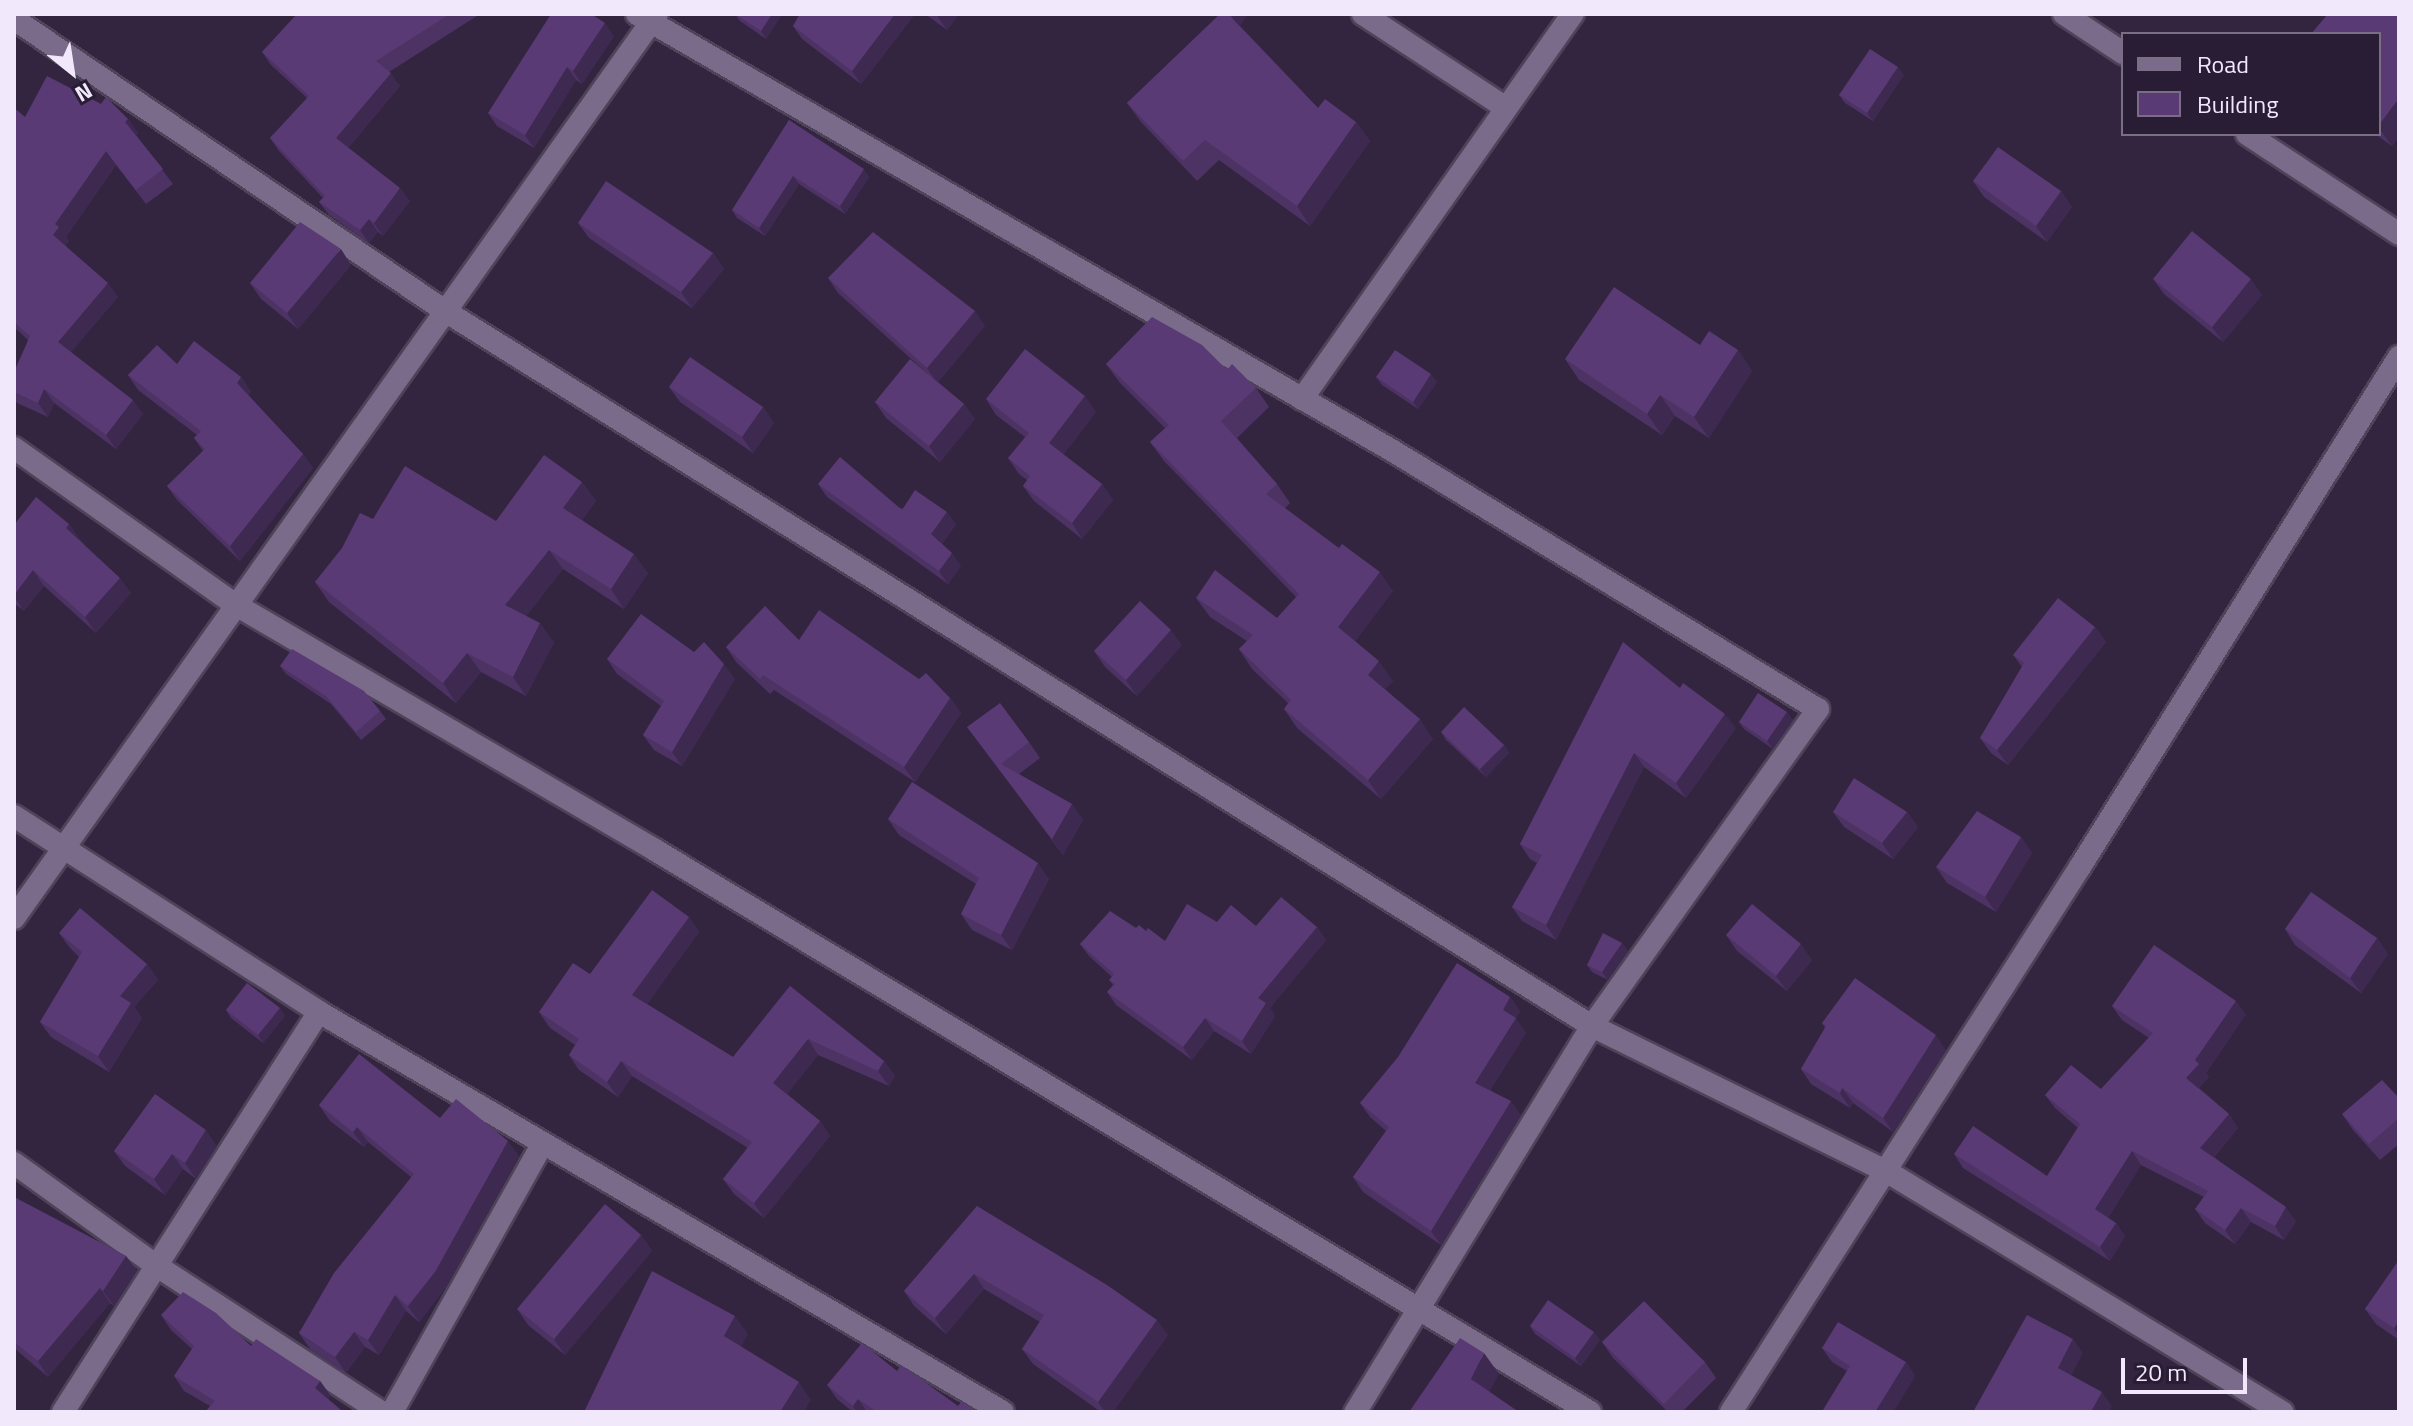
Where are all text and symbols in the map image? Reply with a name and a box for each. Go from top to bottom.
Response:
north arrow [32,32,112,112]
legend [2121,32,2381,136]
text: Road [2197,46,2249,82]
text: N [69,74,99,111]
text: Building [2197,86,2279,122]
scale bar [2125,1342,2251,1392]
text: 20 m [2135,1354,2187,1390]

